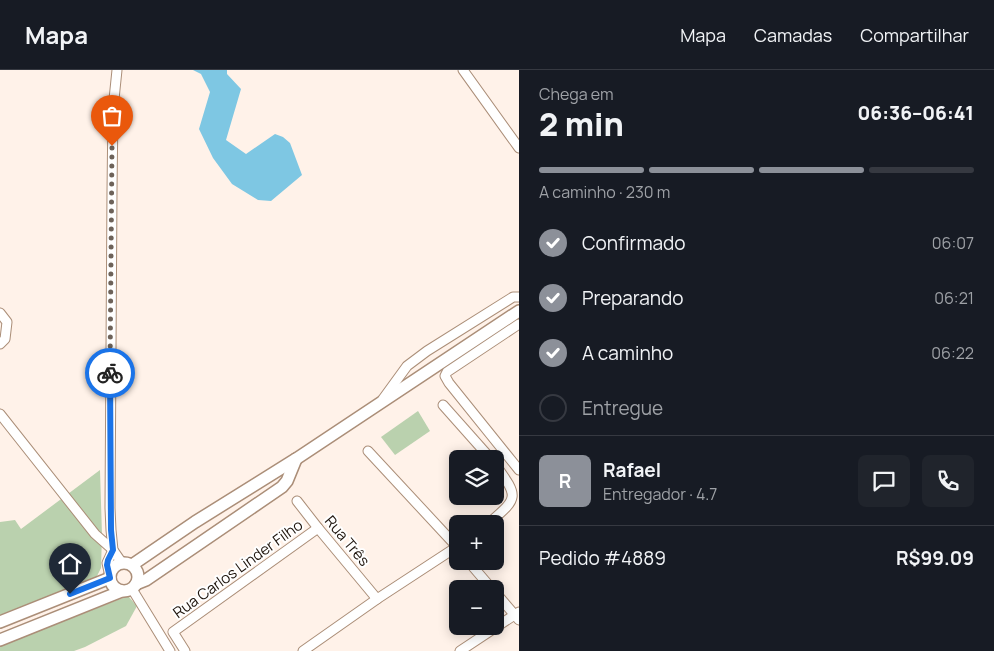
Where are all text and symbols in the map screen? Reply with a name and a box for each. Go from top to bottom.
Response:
text: Mapa [25,18,88,51]
text: Mapa [680,23,726,47]
text: Camadas [754,23,832,47]
text: Compartilhar [860,23,969,47]
text: Chega em [539,83,614,105]
pin [91,95,133,146]
text: 06:36–06:41 [858,100,974,126]
icon: bag [98,102,126,130]
text: 2 min [539,102,624,146]
text: A caminho · 230 m [539,181,670,203]
icon: check [539,229,567,257]
text: Confirmado [582,230,686,256]
text: 06:07 [932,232,974,254]
icon: check [539,284,567,312]
text: Preparando [582,285,684,311]
text: 06:21 [934,287,974,309]
icon: check [539,339,567,367]
text: A caminho [582,340,673,366]
text: 06:22 [931,342,974,364]
courier [85,348,135,398]
icon: bike [96,359,124,387]
text: Entregue [582,395,663,421]
map controls [449,450,504,635]
button: layers [449,450,504,505]
button: chat [858,455,910,507]
button: phone [922,455,974,507]
text: Rafael [603,457,661,483]
text: R [559,468,571,494]
text: Entregador · 4.7 [603,483,717,505]
street label: Rua Três [320,511,375,570]
street label: Rua Carlos Linder Filho [169,514,307,623]
button: + [449,515,504,570]
pin [49,543,91,594]
text: Pedido #4889 [539,545,666,571]
text: R$99.09 [896,545,974,571]
icon: home [56,550,84,578]
button: − [449,580,504,635]

